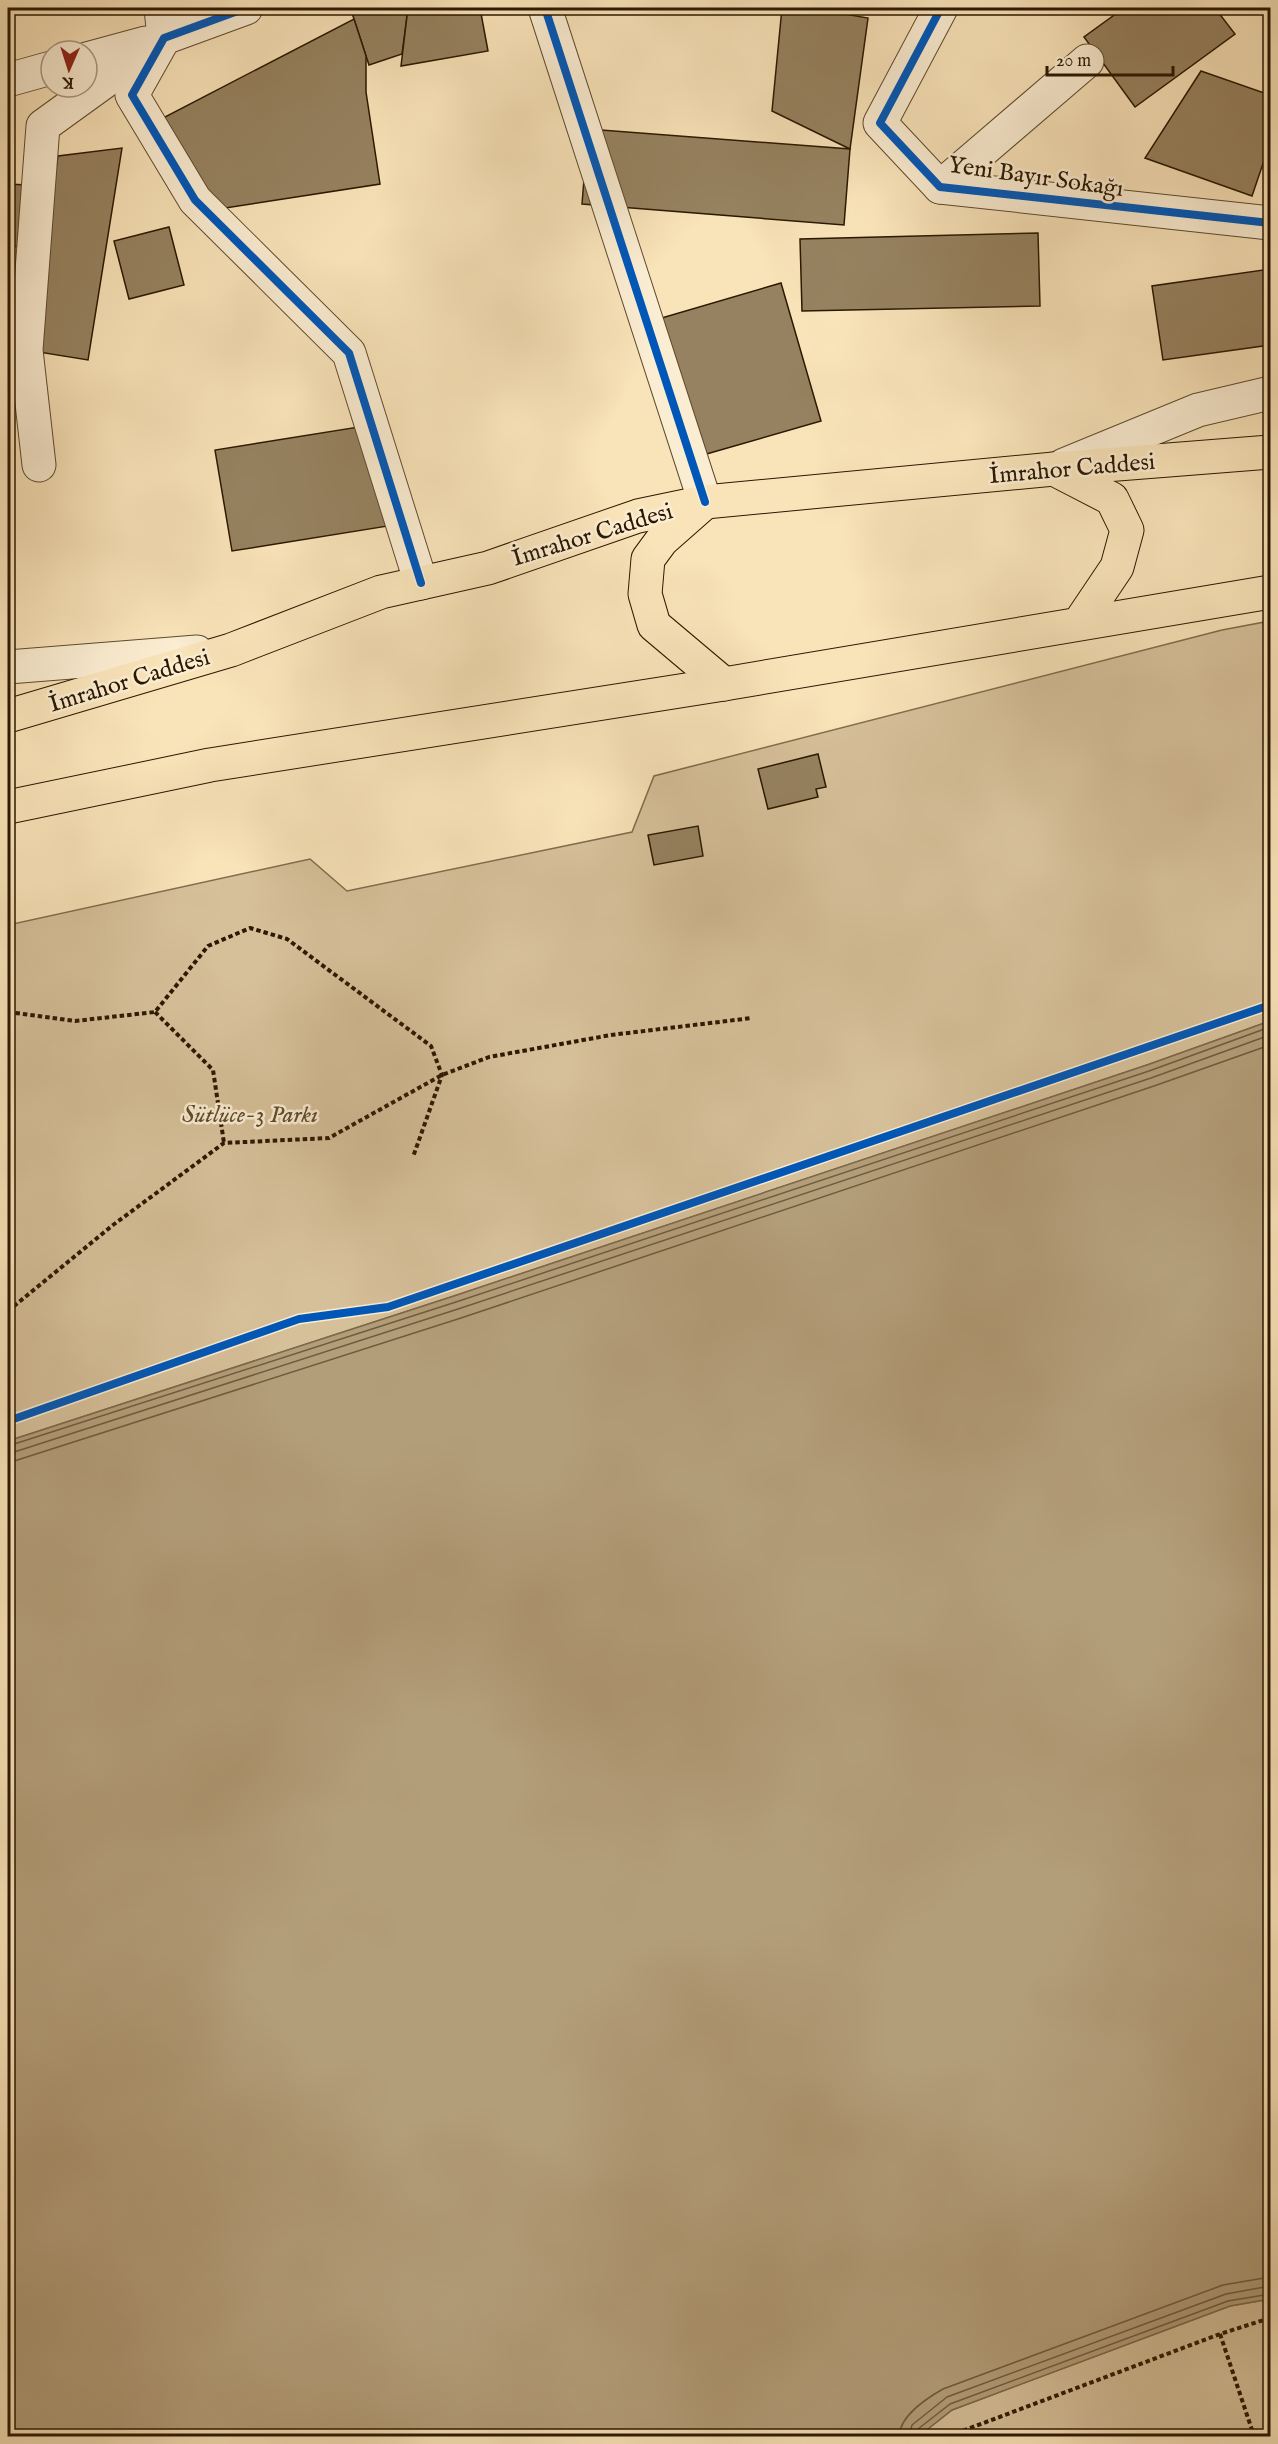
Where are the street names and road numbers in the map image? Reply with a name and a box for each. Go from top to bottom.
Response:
street label: Yeni Bayır Sokağı [946,150,1125,205]
street label: İmrahor Caddesi [988,447,1156,492]
street label: İmrahor Caddesi [508,496,677,575]
street label: İmrahor Caddesi [45,642,214,721]

